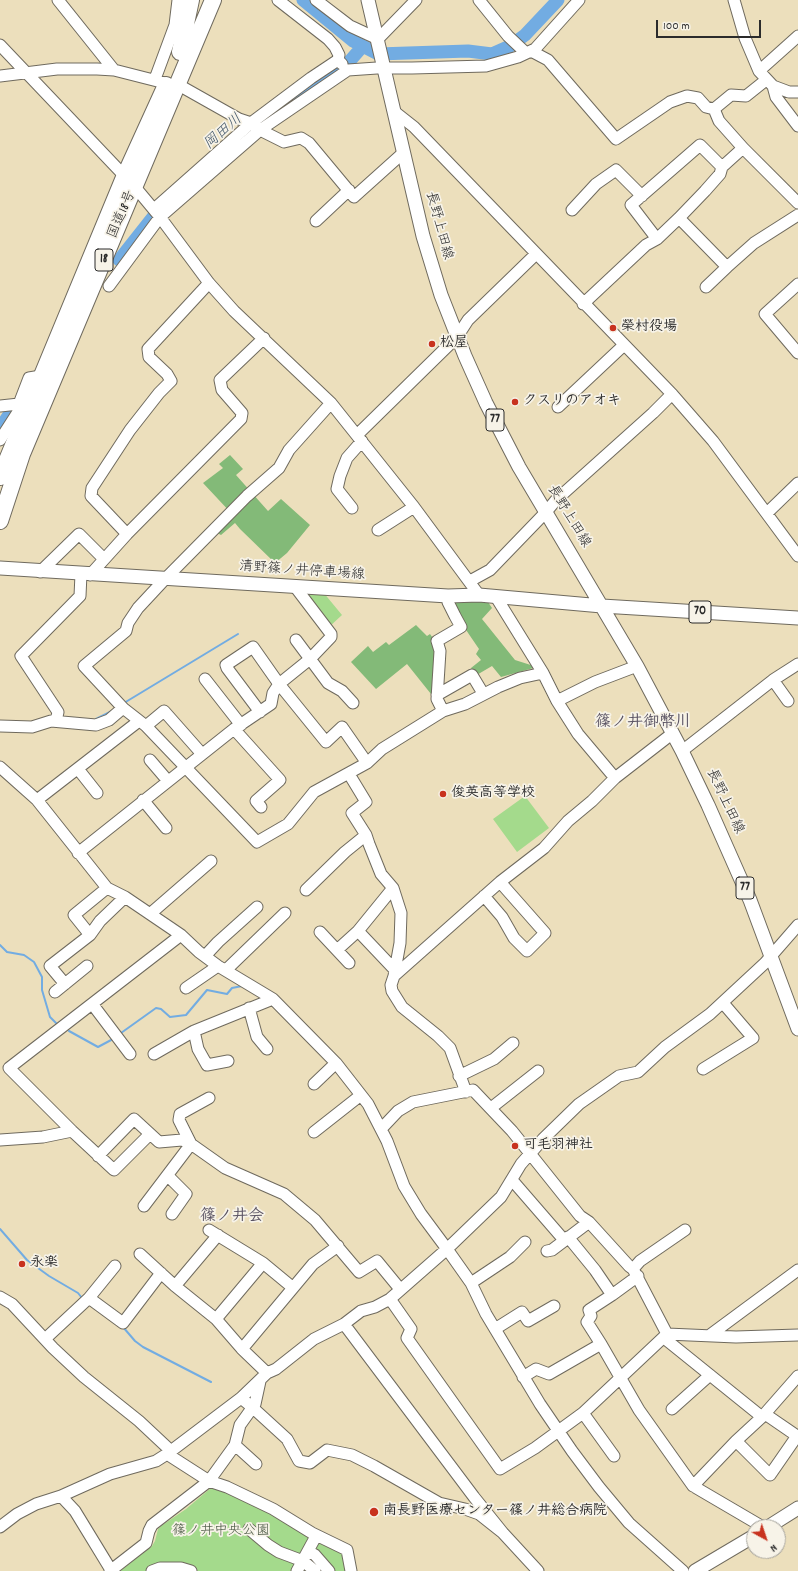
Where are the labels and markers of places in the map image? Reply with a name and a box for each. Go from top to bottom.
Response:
place label: 榮村役場 [621,320,677,336]
marker: 榮村役場 [608,323,618,333]
place label: 松屋 [440,336,468,352]
marker: 松屋 [427,339,437,349]
place label: クスリのアオキ [523,394,621,410]
marker: クスリのアオキ [510,397,520,407]
place label: 俊英高等学校 [451,786,535,802]
marker: 俊英高等学校 [438,789,448,799]
place label: 可毛羽神社 [523,1138,593,1154]
marker: 可毛羽神社 [510,1141,520,1151]
place label: 永楽 [30,1256,58,1272]
marker: 永楽 [17,1259,27,1269]
place label: 南長野医療センター篠ノ井総合病院 [383,1504,607,1520]
marker: 南長野医療センター篠ノ井総合病院 [368,1506,380,1518]

